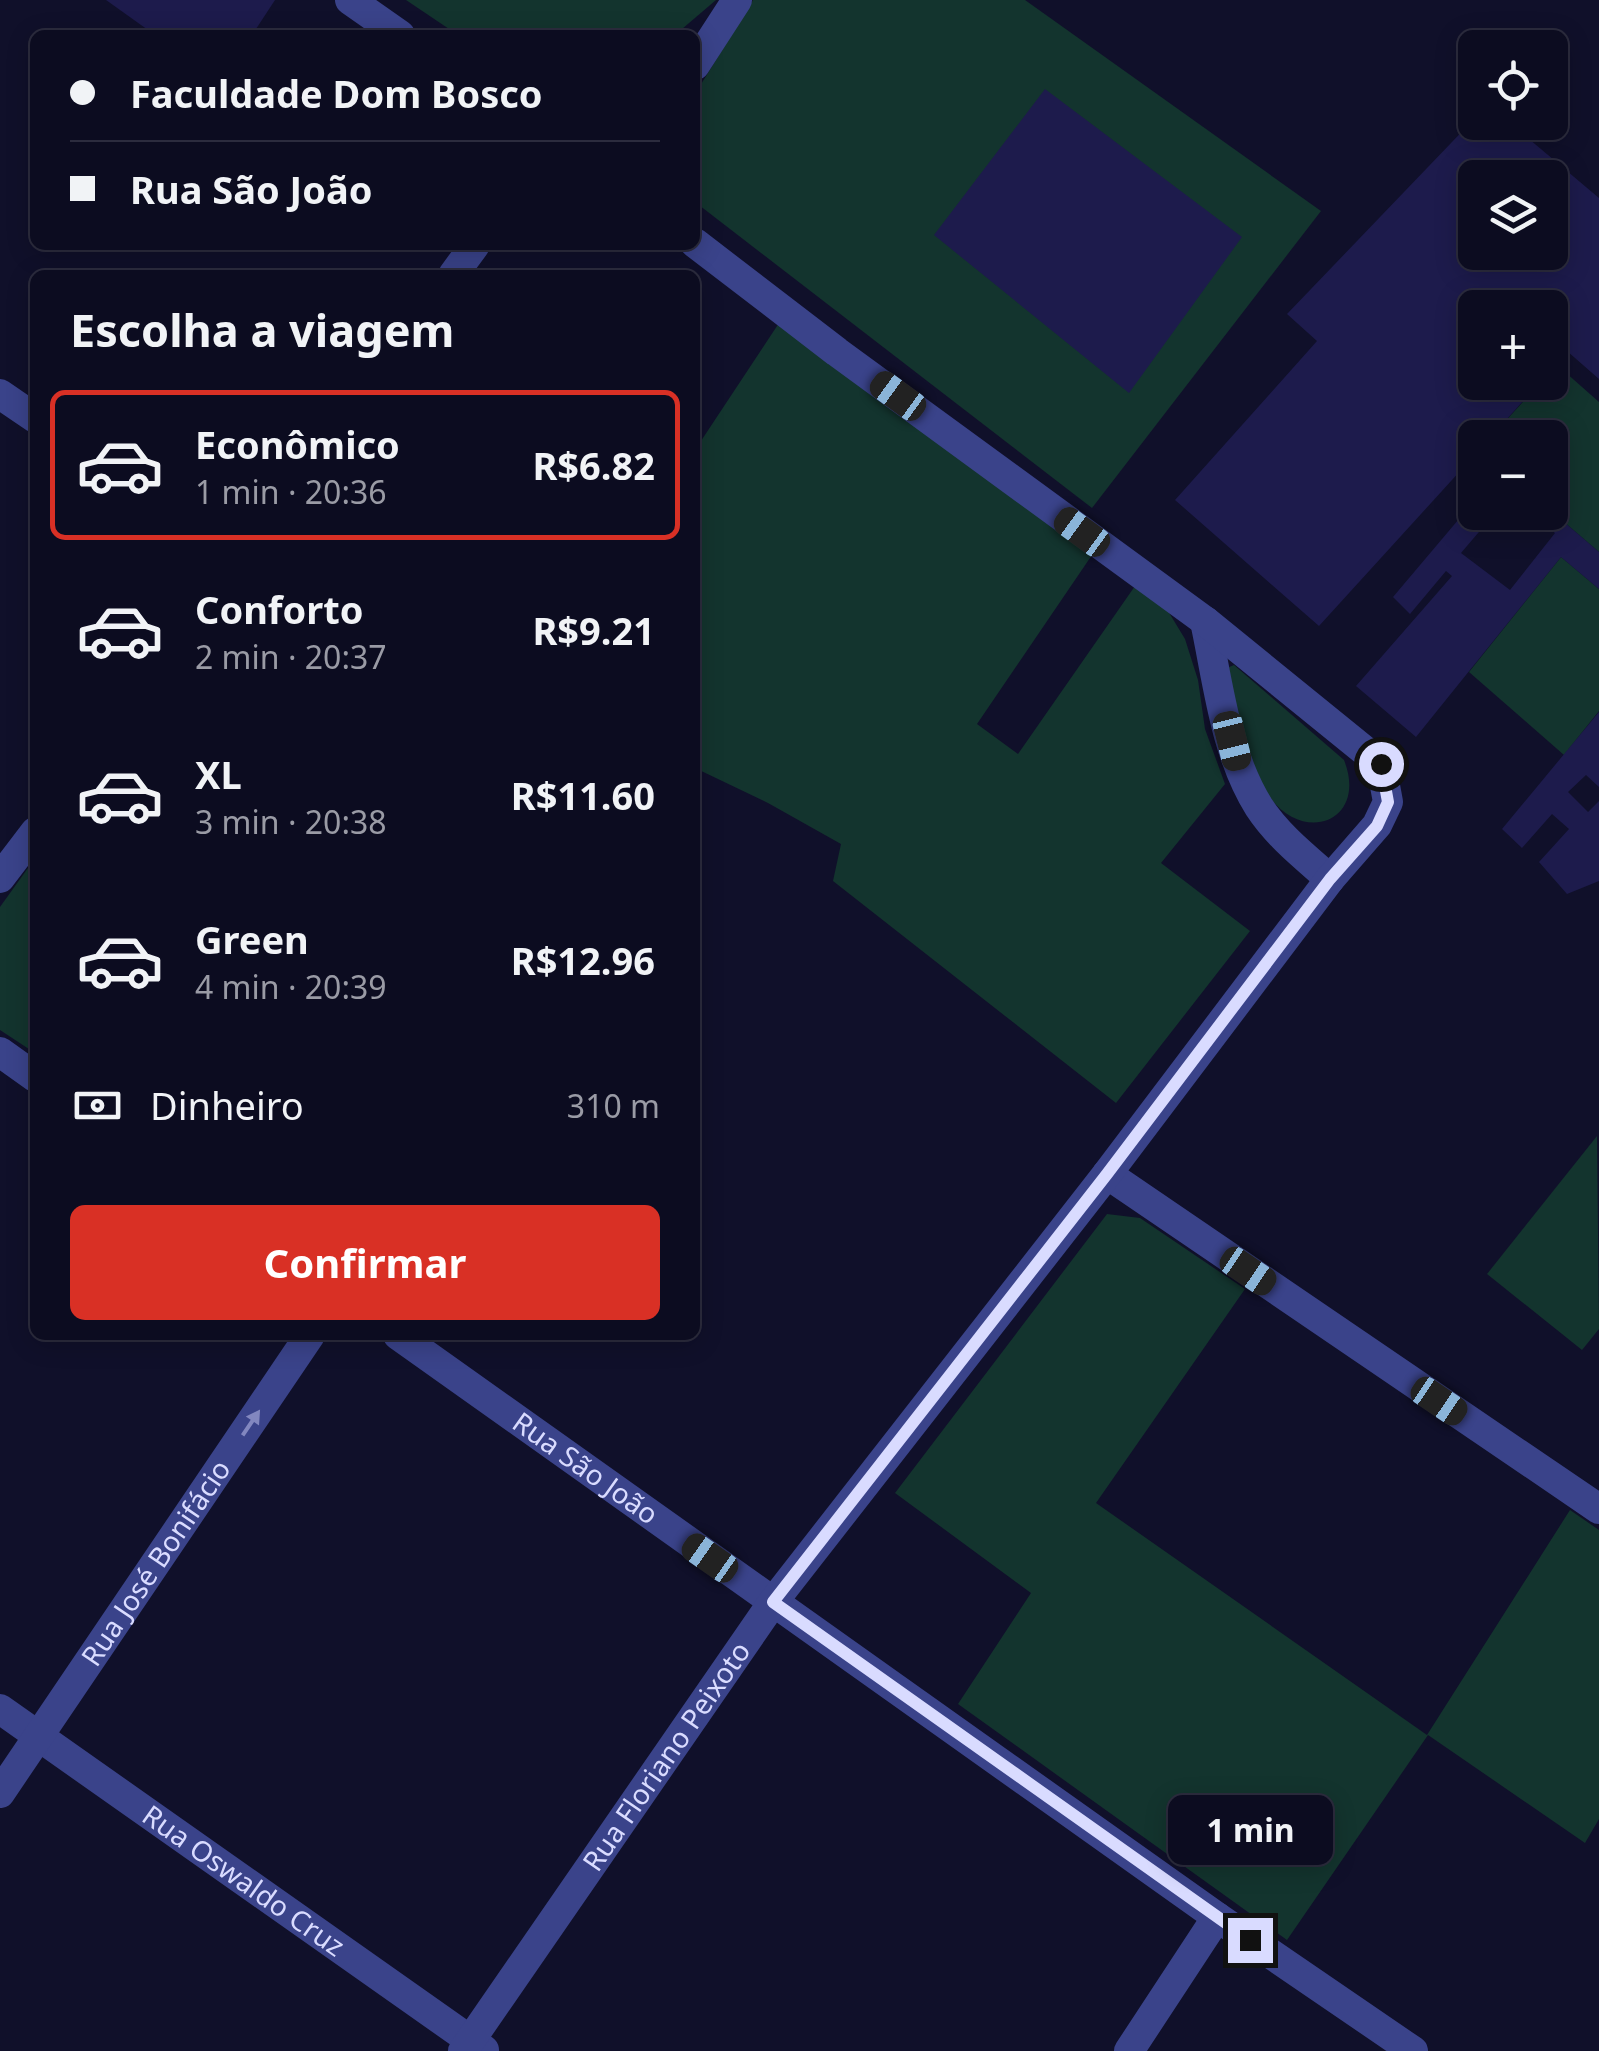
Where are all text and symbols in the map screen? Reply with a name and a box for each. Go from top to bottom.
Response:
map controls [1458,30,1568,530]
button: locate [1458,30,1568,140]
text: Faculdade Dom Bosco [130,67,543,119]
button: layers [1458,160,1568,270]
text: Rua São João [130,163,372,215]
button: + [1458,290,1568,400]
text: Escolha a viagem [70,299,454,360]
car [865,366,931,426]
text: Econômico [195,418,400,470]
icon: car [75,420,165,510]
button: − [1458,420,1568,530]
text: R$6.82 [532,439,655,491]
text: 1 min · 20:36 [195,470,387,513]
car [1049,502,1115,562]
text: Conforto [195,583,364,635]
icon: car [75,585,165,675]
text: R$9.21 [532,604,655,656]
text: 2 min · 20:37 [195,635,387,678]
car [1210,708,1254,774]
route start [1359,742,1404,787]
text: XL [195,748,242,800]
icon: car [75,750,165,840]
text: R$11.60 [511,769,655,821]
text: 3 min · 20:38 [195,800,387,843]
text: Green [195,913,309,965]
icon: car [75,915,165,1005]
text: R$12.96 [511,934,655,986]
text: 4 min · 20:39 [195,965,387,1008]
icon: cash [70,1078,125,1133]
text: Dinheiro [150,1079,304,1131]
text: 310 m [567,1084,660,1127]
button: Confirmar [70,1205,660,1320]
car [1215,1242,1281,1300]
car [1406,1372,1472,1430]
street label: Rua São João [506,1403,666,1532]
one-way arrow [242,1409,260,1436]
street label: Rua José Bonifácio [72,1452,238,1673]
car [677,1529,743,1587]
street label: Rua Floriano Peixoto [573,1634,758,1878]
street label: Rua Oswaldo Cruz [135,1795,353,1964]
callout: 1 min [1168,1795,1332,1865]
text: 1 min [1206,1808,1295,1851]
route end [1228,1918,1273,1963]

